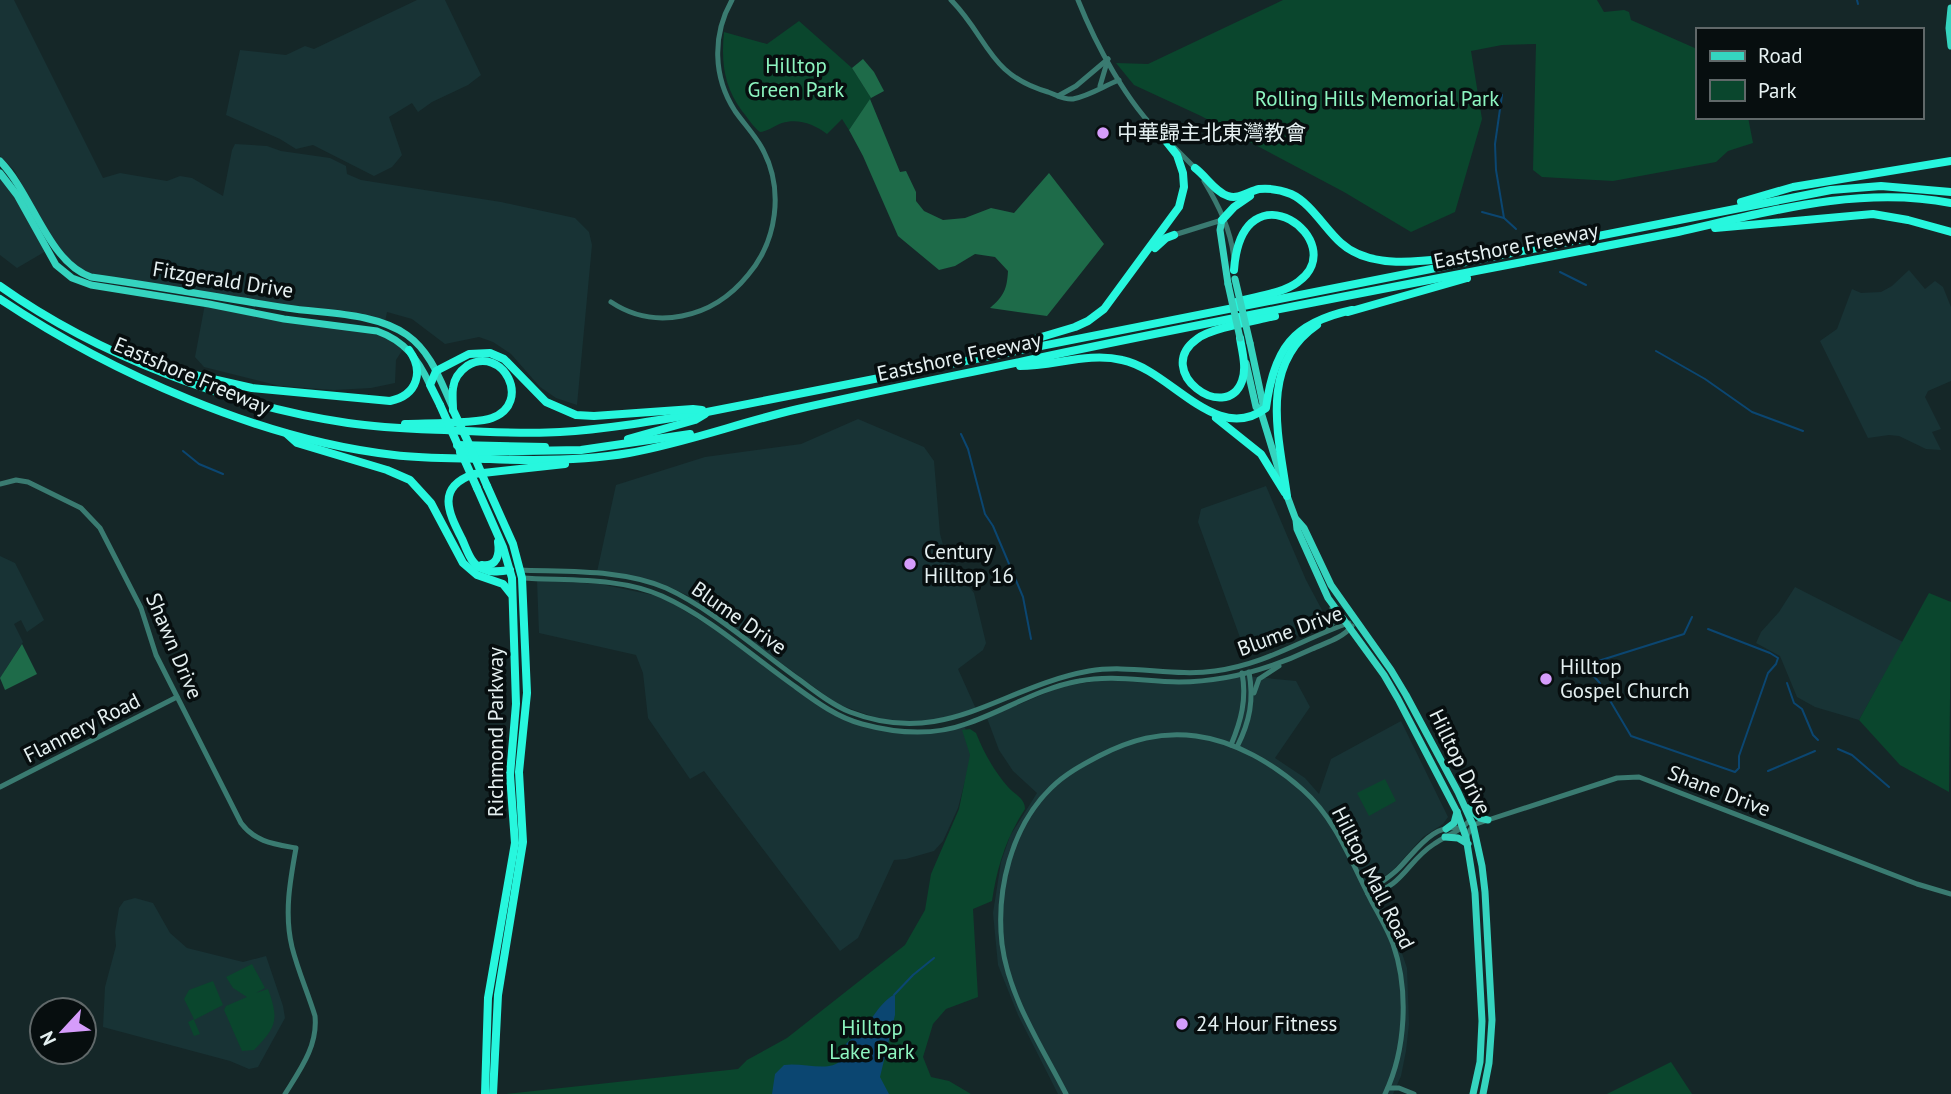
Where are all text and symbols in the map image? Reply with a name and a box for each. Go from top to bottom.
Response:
legend [1696,28,1923,119]
text: Road [1758,42,1802,69]
park label: Hilltop Green Park [748,52,844,103]
text: Park [1758,77,1797,104]
park label: Rolling Hills Memorial Park [1255,85,1499,112]
place label: 中華歸主北東灣教會 [1117,119,1306,146]
marker: 中華歸主北東灣教會 [1095,125,1111,141]
street label: Eastshore Freeway [1431,216,1601,275]
street label: Fitzgerald Drive [151,255,295,304]
street label: Eastshore Freeway [874,326,1044,387]
street label: Eastshore Freeway [110,330,275,421]
place label: Century Hilltop 16 [924,538,1014,589]
marker: Century Hilltop 16 [902,556,918,572]
street label: Blume Drive [686,575,792,660]
street label: Shawn Drive [140,589,209,703]
street label: Blume Drive [1233,599,1346,662]
street label: Richmond Parkway [482,647,509,817]
place label: Hilltop Gospel Church [1560,653,1690,704]
marker: Hilltop Gospel Church [1538,671,1554,687]
street label: Flannery Road [19,687,145,768]
street label: Hilltop Drive [1423,705,1498,819]
street label: Shane Drive [1664,759,1774,822]
street label: Hilltop Mall Road [1326,802,1421,954]
north arrow [28,996,98,1066]
place label: 24 Hour Fitness [1196,1010,1337,1037]
park label: Hilltop Lake Park [829,1014,915,1065]
marker: 24 Hour Fitness [1174,1016,1190,1032]
text: N [34,1028,61,1049]

